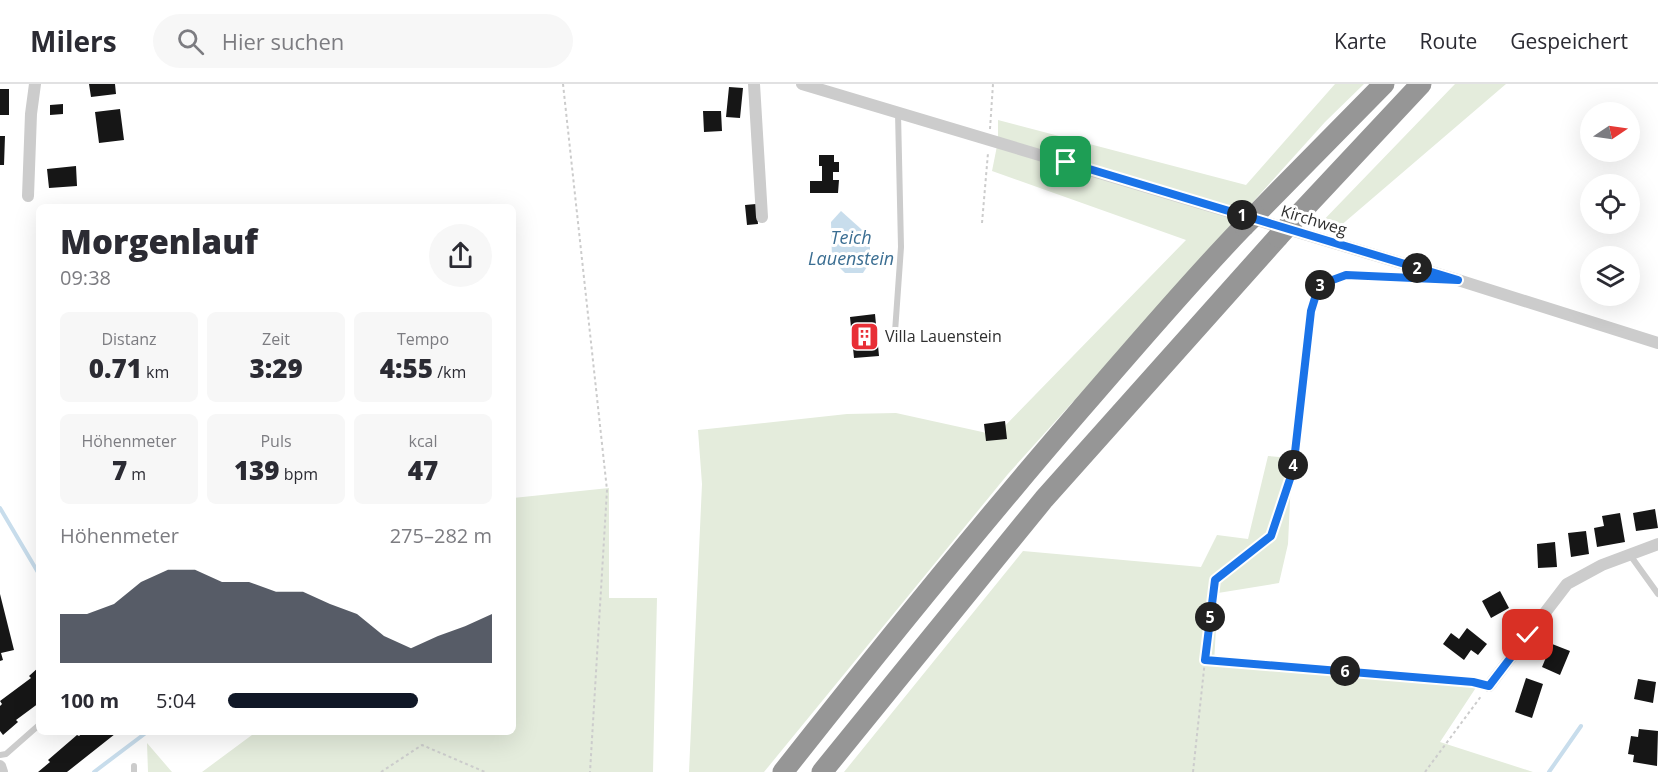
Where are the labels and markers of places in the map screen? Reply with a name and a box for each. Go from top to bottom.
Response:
pin [1040,136,1091,187]
pin: 1 [1227,200,1257,230]
pin: 2 [1402,253,1432,283]
pin: 3 [1305,270,1335,300]
building icon: Villa Lauenstein [848,320,880,352]
place label: Villa Lauenstein [885,325,1002,347]
pin: 4 [1278,450,1308,480]
pin: 5 [1195,602,1225,632]
pin [1502,609,1553,660]
pin: 6 [1330,656,1360,686]

